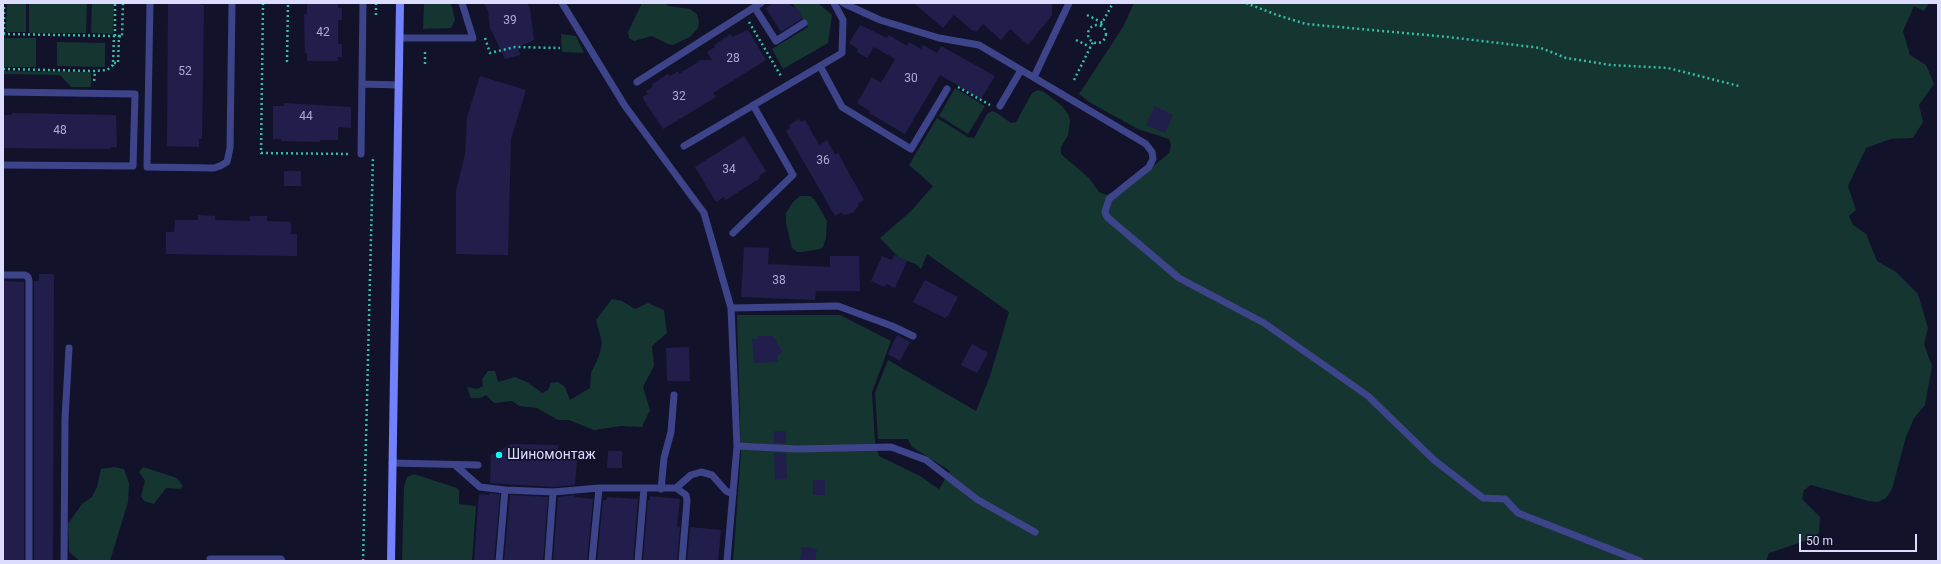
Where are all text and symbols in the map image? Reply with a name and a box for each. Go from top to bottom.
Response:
house number: 39 [503,14,517,28]
house number: 42 [316,26,330,40]
house number: 28 [726,52,740,66]
house number: 52 [178,65,192,79]
house number: 30 [904,72,918,86]
house number: 32 [672,90,686,104]
house number: 44 [299,110,313,124]
house number: 48 [53,124,67,138]
house number: 36 [816,154,830,168]
house number: 34 [722,163,736,177]
house number: 38 [772,274,786,288]
place label: Шиномонтаж [507,447,596,463]
marker: Шиномонтаж [494,450,504,460]
scale bar [1801,526,1919,552]
text: 50 m [1806,534,1833,548]

